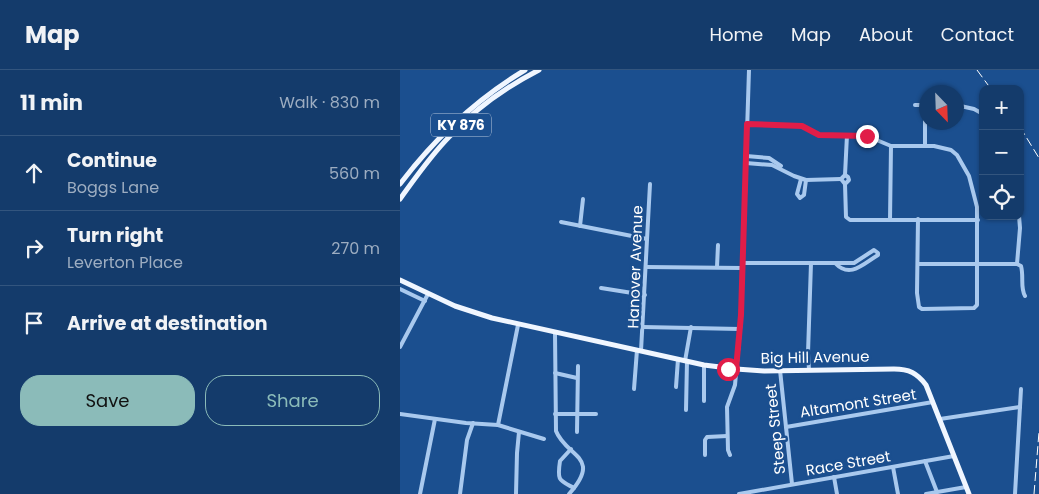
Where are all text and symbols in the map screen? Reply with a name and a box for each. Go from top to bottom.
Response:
text: Map [25,18,80,51]
text: Home [709,22,763,47]
text: Map [791,22,831,47]
text: About [859,22,913,47]
text: Contact [941,22,1014,47]
north arrow [919,85,964,130]
map controls [979,85,1024,220]
button: + [979,85,1024,130]
text: 11 min [20,88,83,117]
text: Walk · 830 m [279,91,380,114]
road number: KY 876 [431,114,491,136]
route end [856,125,879,148]
button: − [979,130,1024,175]
text: Continue [67,147,157,174]
icon: ahead [20,159,48,187]
text: 560 m [329,162,380,185]
button: locate [979,175,1024,220]
text: Boggs Lane [67,176,159,199]
street label: Hanover Avenue [622,205,648,329]
text: Turn right [67,222,163,249]
icon: right [20,234,48,262]
text: 270 m [331,237,380,260]
text: Leverton Place [67,251,183,274]
icon: arrive [20,309,48,337]
text: Arrive at destination [67,310,268,337]
street label: Big Hill Avenue [760,346,870,368]
route start [717,358,740,381]
button: Save [20,375,195,426]
button: Share [205,375,380,426]
street label: Steep Street [760,383,790,475]
street label: Altamont Street [798,383,918,423]
street label: Race Street [804,445,892,481]

